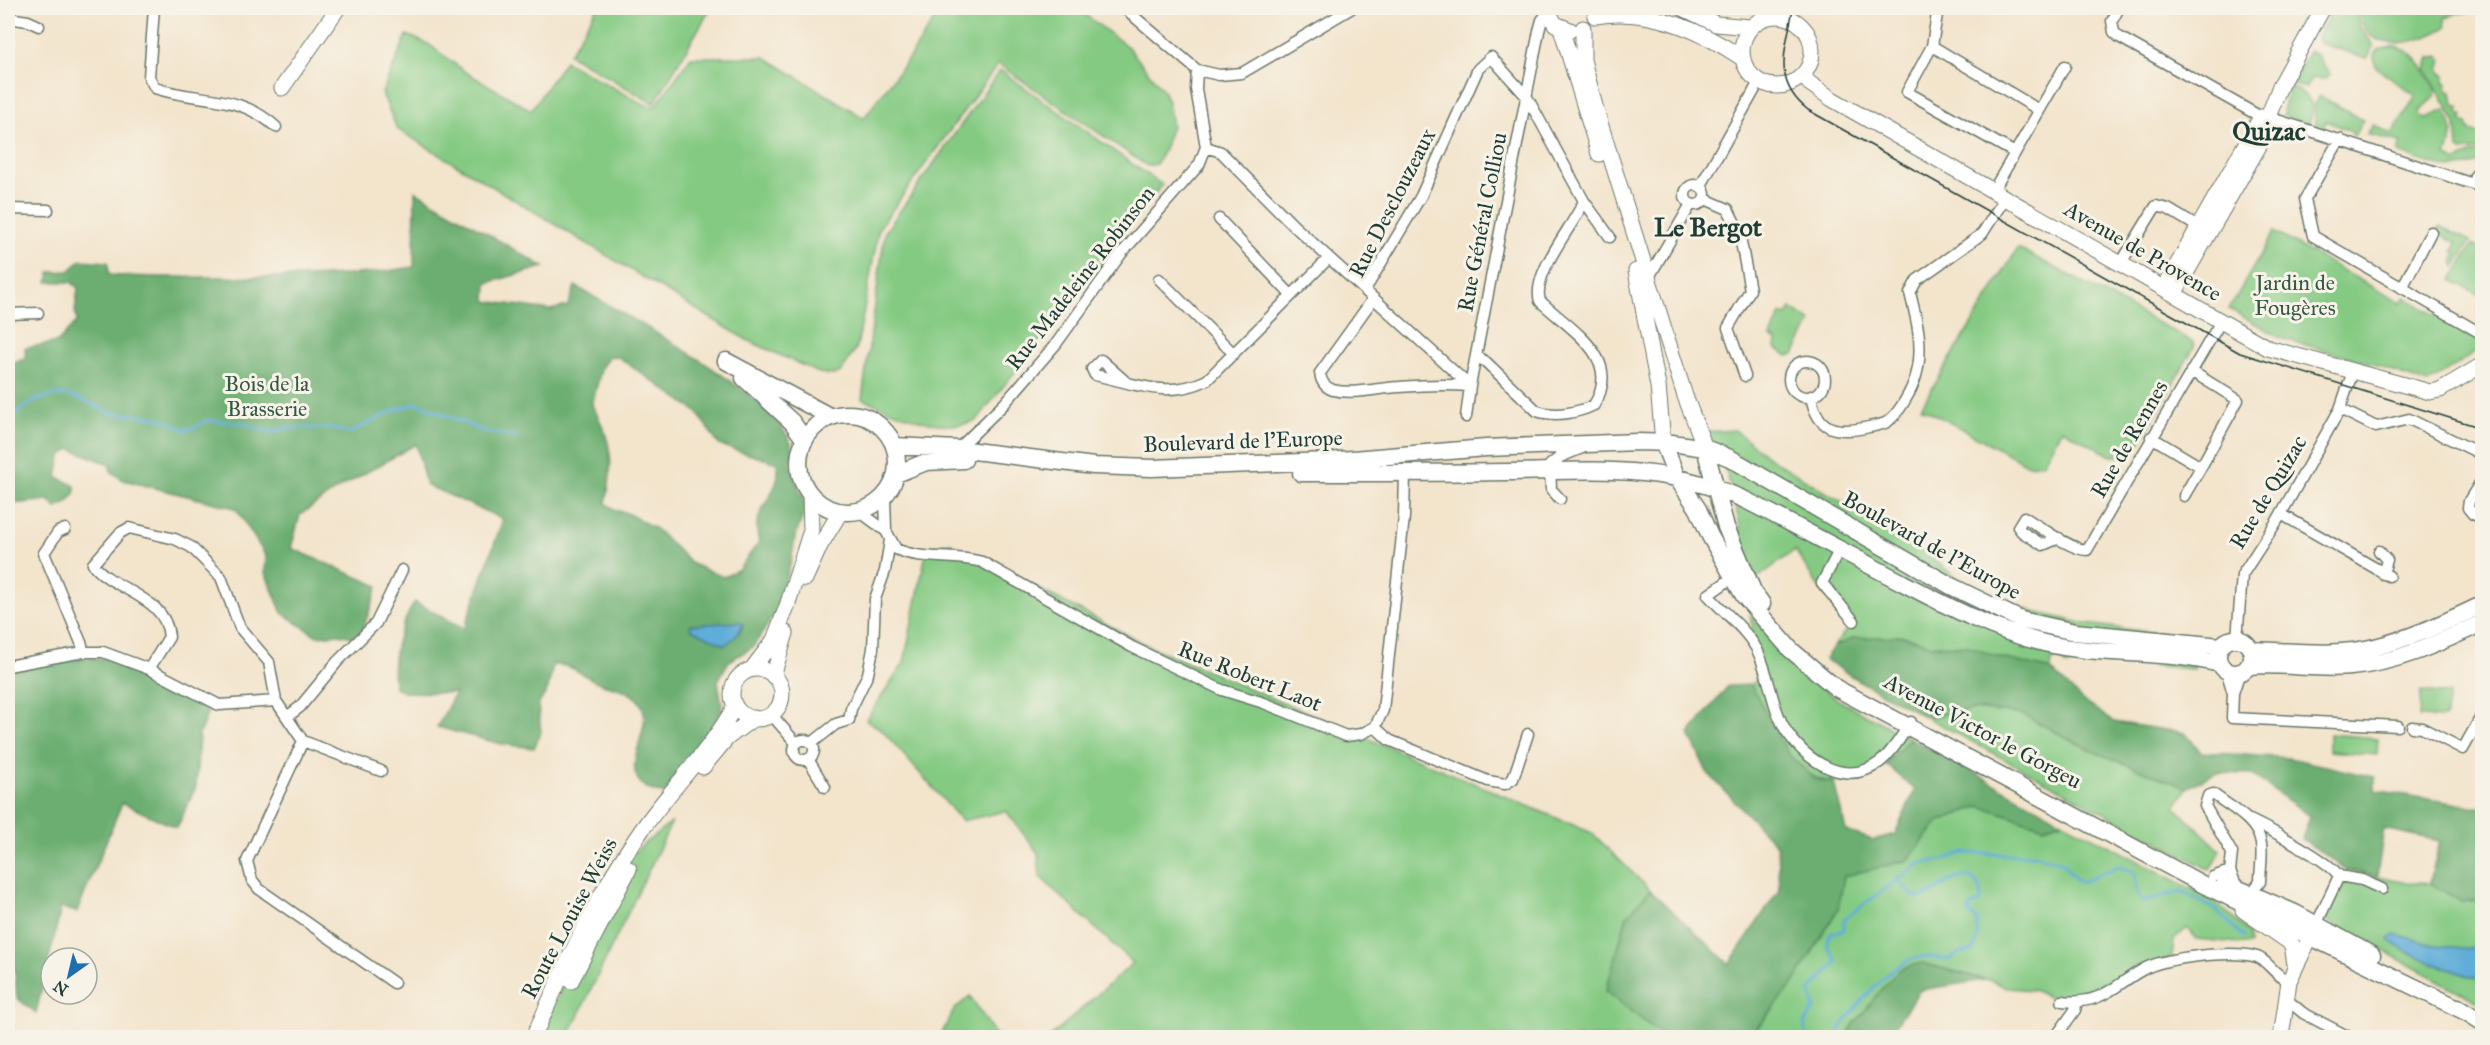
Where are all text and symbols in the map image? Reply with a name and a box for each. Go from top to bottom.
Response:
district label: Quizac [2232,115,2306,147]
street label: Rue Desclouzeaux [1343,124,1441,282]
street label: Rue Général Colliou [1451,130,1513,314]
street label: Rue Madeleine Robinson [1000,180,1160,375]
street label: Avenue de Provence [2059,195,2226,307]
district label: Le Bergot [1654,211,1763,244]
park label: Jardin de Fougères [2253,269,2336,321]
park label: Bois de la Brasserie [225,370,310,422]
street label: Rue de Rennes [2084,375,2174,503]
street label: Boulevard de l'Europe [1143,424,1343,458]
street label: Rue de Quizac [2223,430,2313,554]
street label: Boulevard de l'Europe [1838,485,2026,605]
street label: Rue Robert Laot [1174,635,1326,717]
street label: Avenue Victor le Gorgeu [1879,667,2087,795]
street label: Route Louise Weiss [515,833,623,1003]
north arrow [39,946,99,1006]
text: N [50,976,72,1000]

